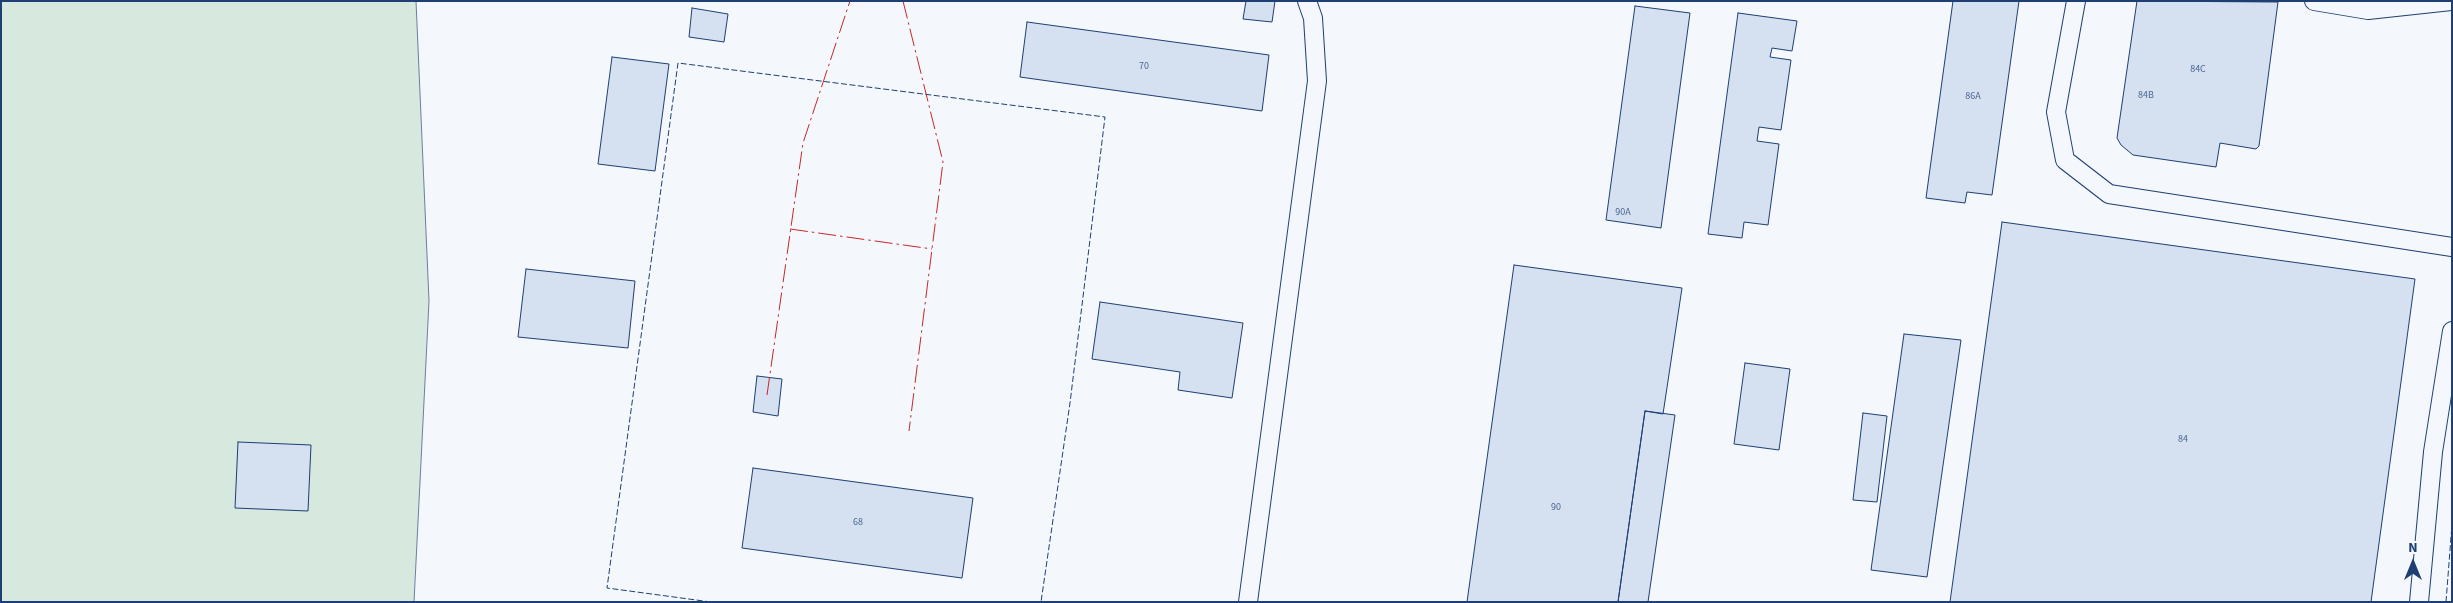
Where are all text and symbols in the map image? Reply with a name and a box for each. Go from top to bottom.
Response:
house number: 70 [1139,61,1149,73]
house number: 84C [2190,64,2206,76]
house number: 84B [2138,90,2154,102]
house number: 86A [1965,91,1981,103]
house number: 90A [1615,207,1631,219]
house number: 84 [2178,434,2188,446]
house number: 90 [1551,502,1561,514]
house number: 68 [853,517,863,529]
north arrow [2388,538,2438,588]
text: N [2408,538,2418,558]

